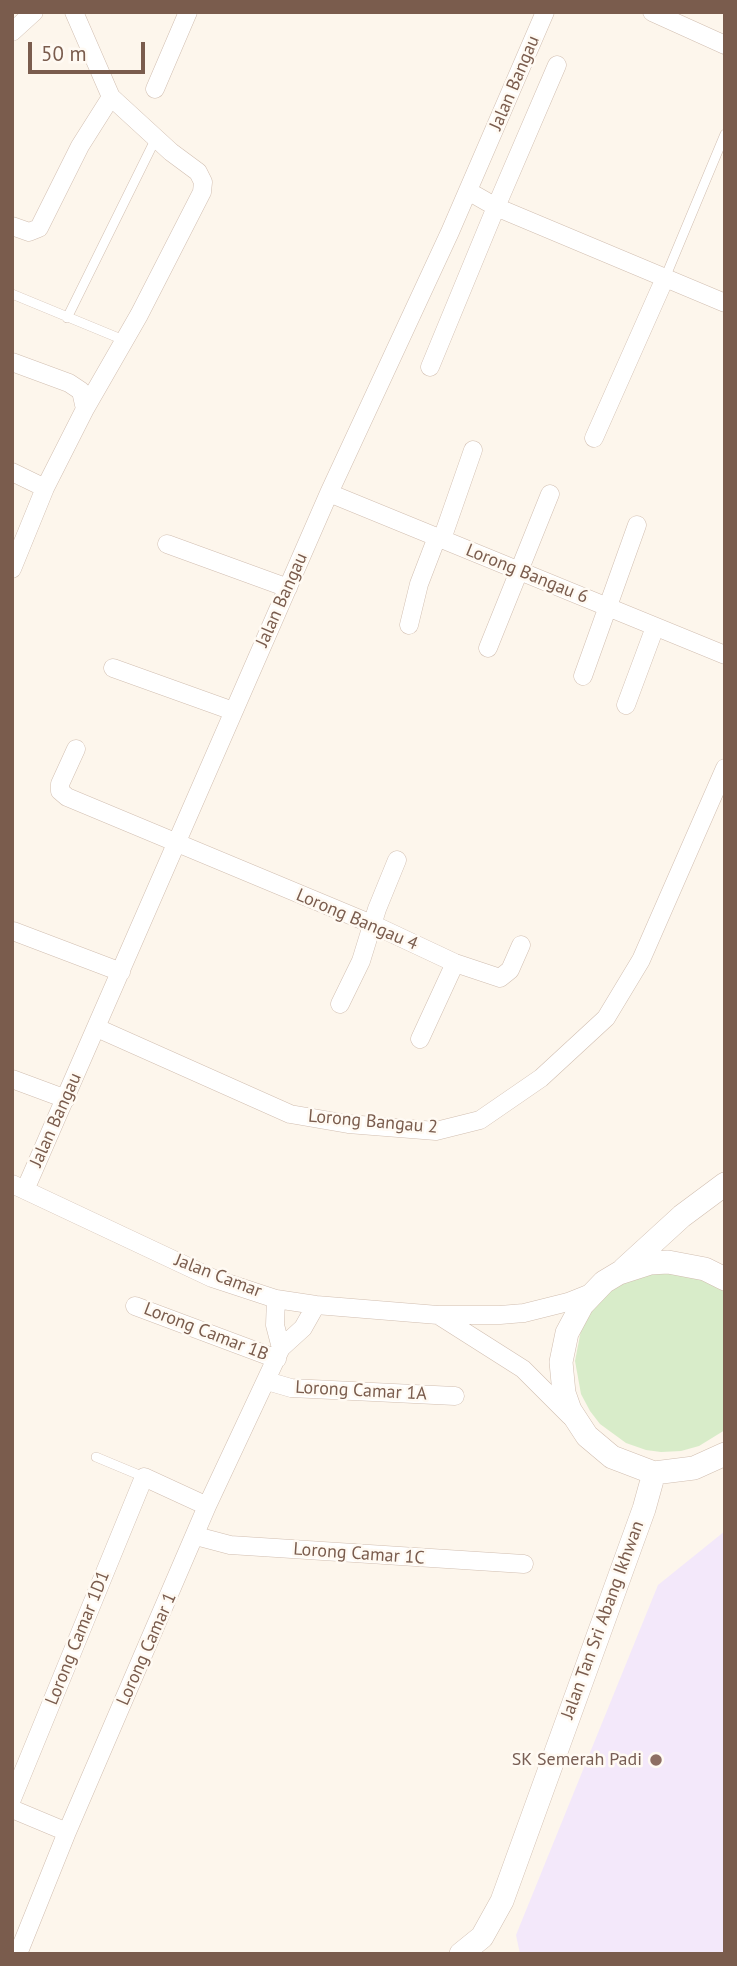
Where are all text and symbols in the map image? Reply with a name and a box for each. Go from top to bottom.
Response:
scale bar [32,28,149,72]
street label: Jalan Bangau [485,32,545,134]
text: 50 m [41,40,87,67]
street label: Lorong Bangau 6 [463,540,591,608]
street label: Jalan Bangau [252,550,312,650]
street label: Lorong Bangau 4 [293,885,421,955]
street label: Jalan Bangau [26,1070,86,1170]
street label: Lorong Bangau 2 [307,1106,439,1138]
street label: Jalan Camar [171,1250,265,1302]
street label: Lorong Camar 1B [141,1298,271,1366]
street label: Lorong Camar 1A [295,1377,427,1405]
street label: Jalan Tan Sri Abang Ikhwan [557,1518,649,1722]
street label: Lorong Camar 1C [293,1539,425,1569]
street label: Lorong Camar 1D1 [41,1568,115,1708]
street label: Lorong Camar 1 [112,1589,182,1709]
place label: SK Semerah Padi [512,1749,642,1771]
marker: SK Semerah Padi [648,1752,664,1768]

